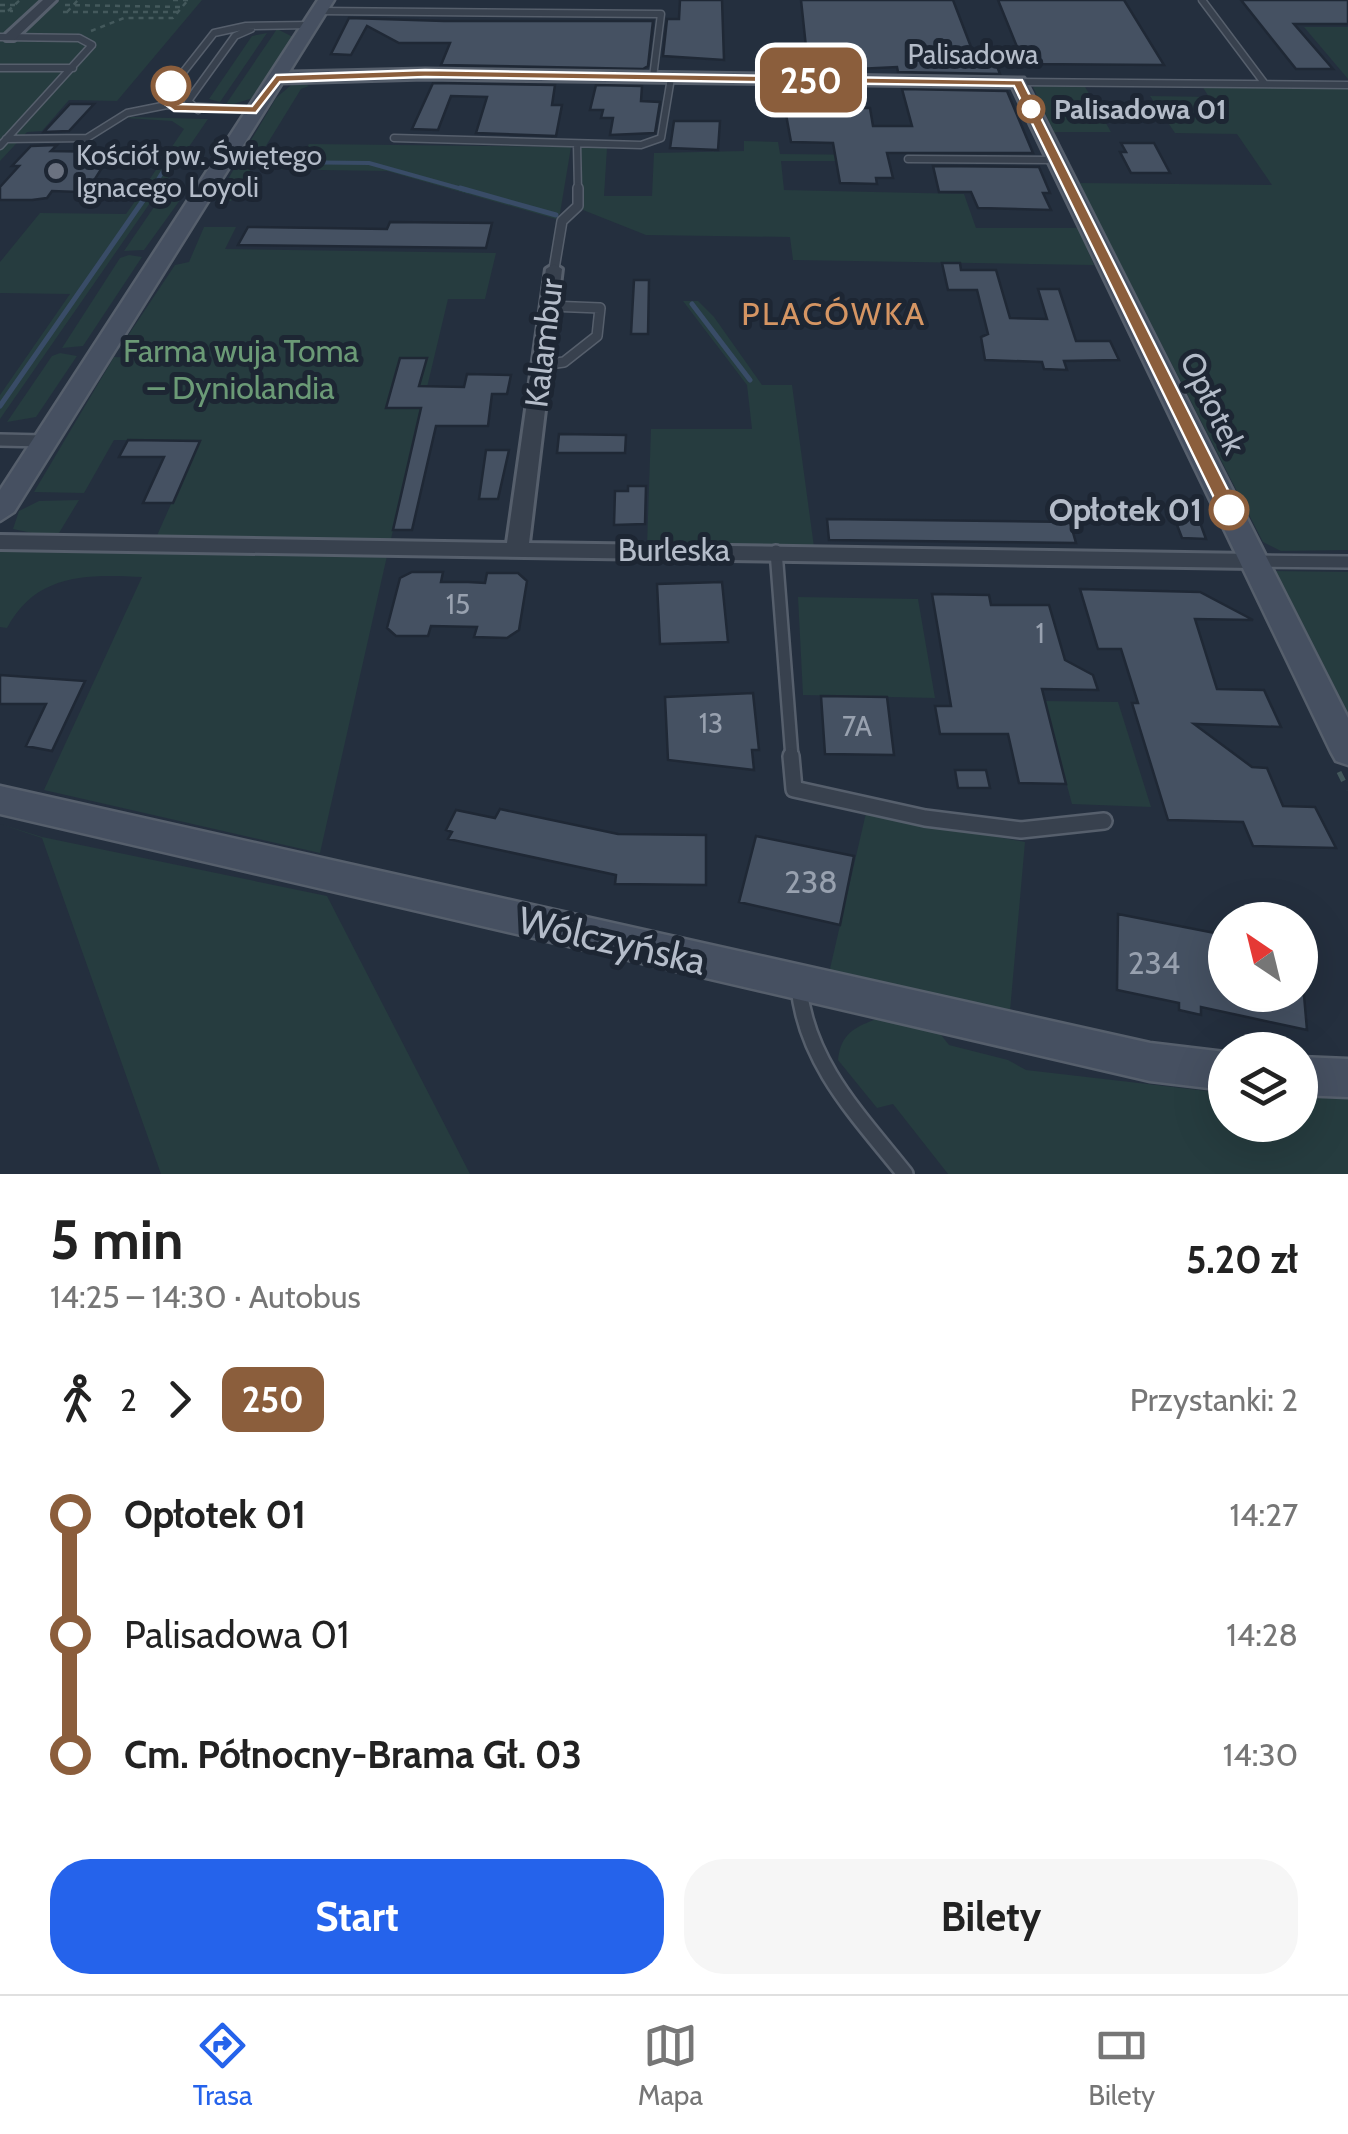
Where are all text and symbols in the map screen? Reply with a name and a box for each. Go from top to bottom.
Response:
street label: Palisadowa [907,37,1039,71]
line badge: 250 [754,48,868,112]
text: 250 [780,59,842,102]
unlabelled marker [152,67,190,105]
place label: Palisadowa 01 [1054,92,1226,126]
marker: Palisadowa 01 [1018,96,1044,122]
place label: Kościół pw. Świętego Ignacego Loyoli [76,138,322,204]
marker: Kościół pw. Świętego Ignacego Loyoli [45,160,67,182]
street label: Kalambur [516,276,571,409]
district label: PLACÓWKA [741,294,927,333]
park label: Farma wuja Toma – Dyniolandia [123,331,360,407]
street label: Opłotek [1172,345,1255,461]
place label: Opłotek 01 [1049,490,1202,529]
marker: Opłotek 01 [1210,491,1248,529]
street label: Burleska [618,530,731,569]
house number: 15 [446,587,470,621]
house number: 1 [1035,616,1045,650]
house number: 13 [699,706,723,740]
house number: 7A [842,709,873,743]
house number: 238 [784,862,838,901]
street label: Wólczyńska [514,896,710,985]
north arrow [1208,902,1318,1012]
map controls [1208,902,1318,1142]
house number: 234 [1128,943,1180,982]
button: layers [1208,1032,1318,1142]
text: 5 min [50,1206,183,1273]
text: 5.20 zł [1186,1236,1298,1283]
text: 14:25 – 14:30 · Autobus [50,1277,361,1316]
icon: walk [50,1372,105,1427]
icon: forward [152,1372,207,1427]
text: 250 [242,1378,304,1421]
text: 2 [120,1380,137,1419]
text: Przystanki: 2 [1130,1380,1298,1419]
text: Opłotek 01 [124,1491,306,1538]
text: 14:27 [1230,1495,1298,1534]
text: Palisadowa 01 [124,1611,349,1658]
text: 14:28 [1226,1615,1298,1654]
text: Cm. Północny-Brama Gł. 03 [124,1731,582,1778]
text: 14:30 [1223,1735,1298,1774]
button: Start [50,1859,664,1974]
button: Bilety [684,1859,1298,1974]
tab: Trasa [193,2018,252,2112]
tab: Mapa [638,2018,703,2112]
tab: Bilety [1088,2018,1155,2112]

